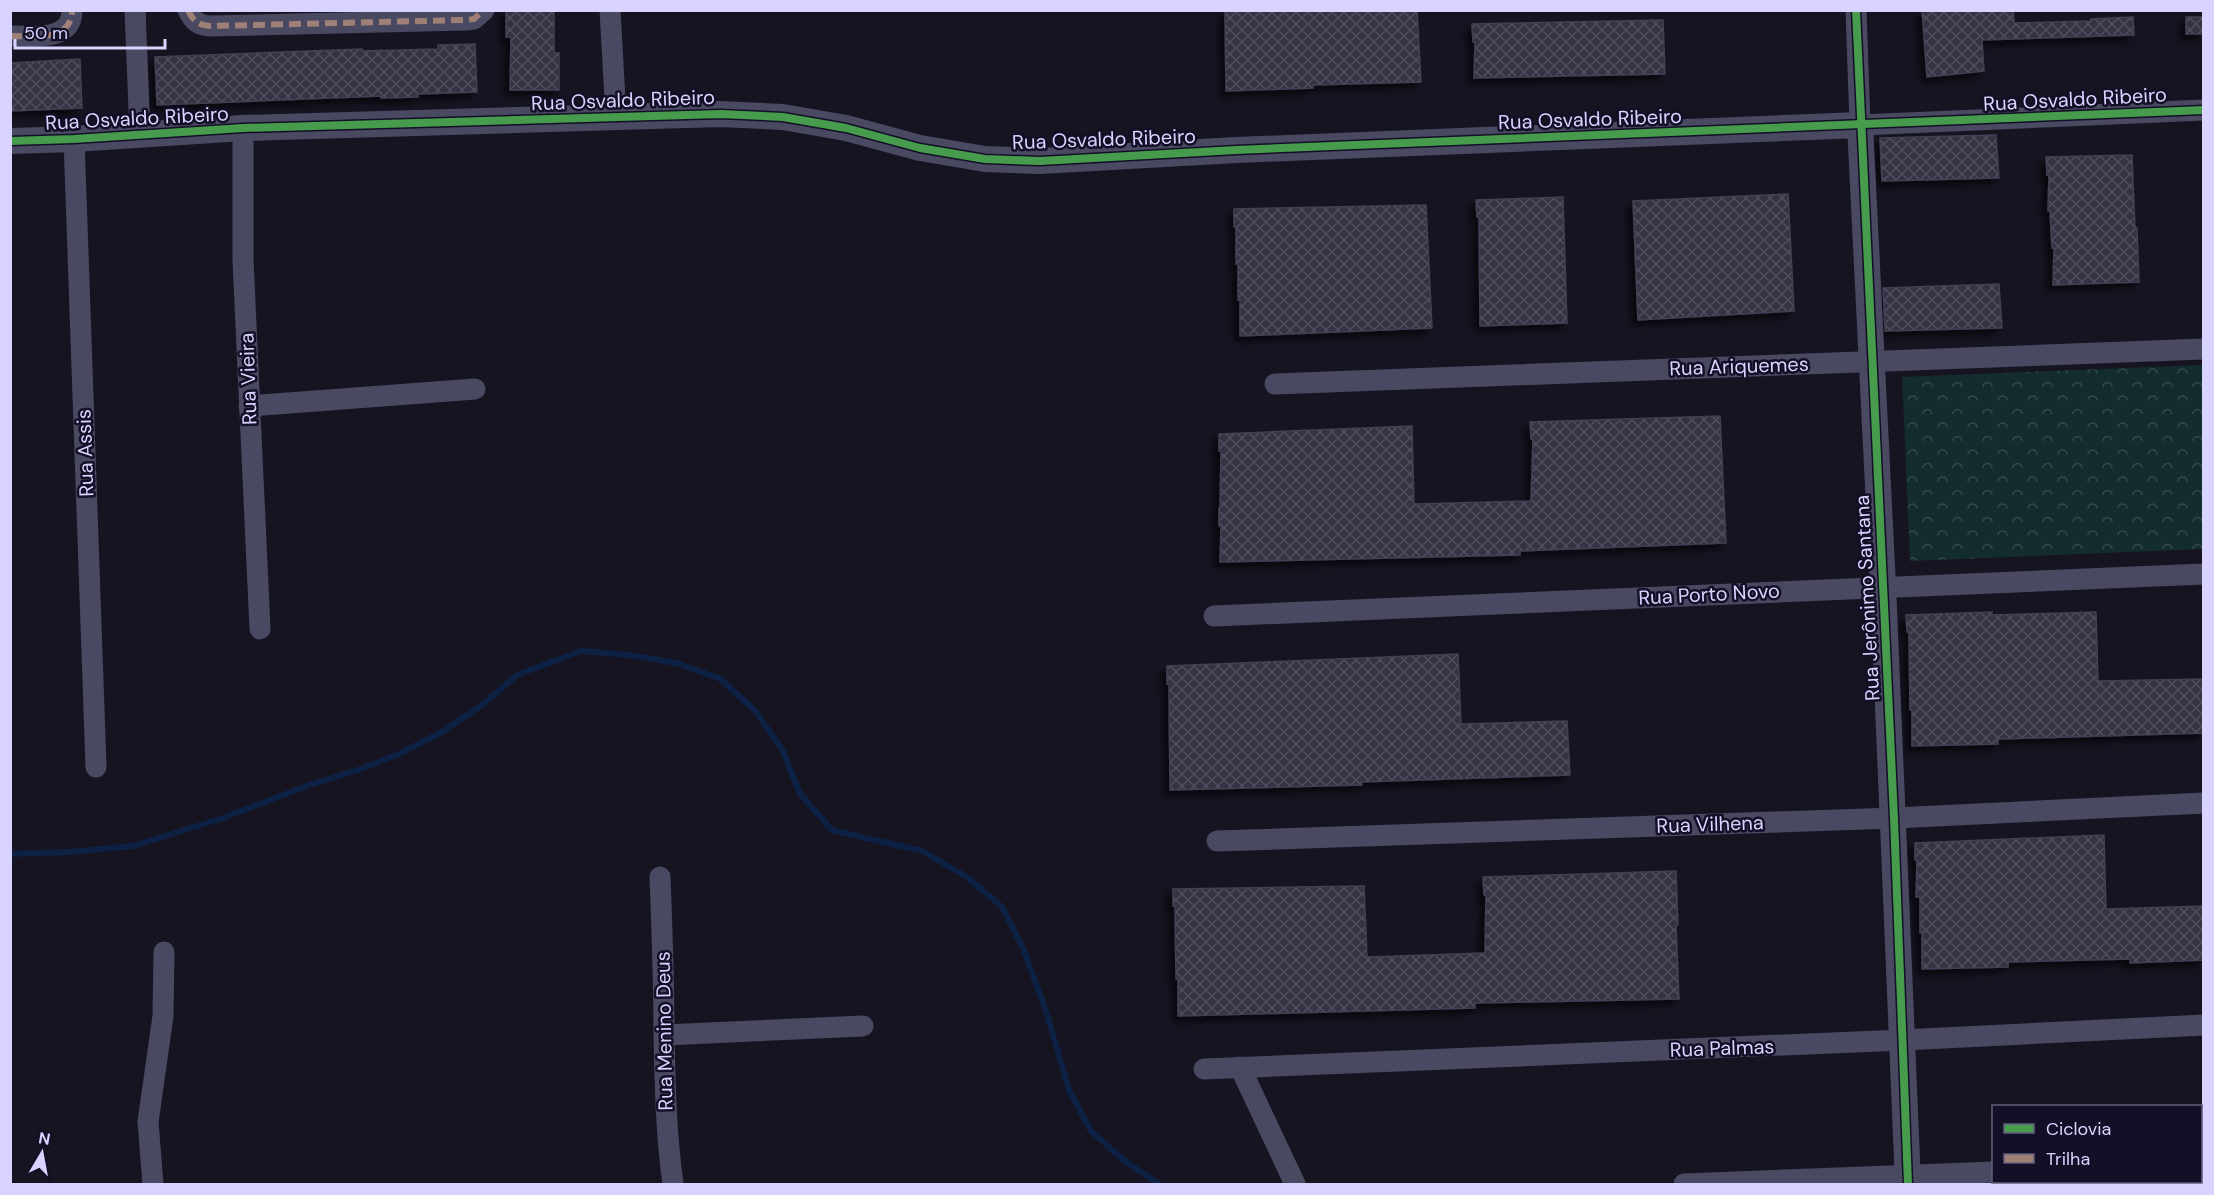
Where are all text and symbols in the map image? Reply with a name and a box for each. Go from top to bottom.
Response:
scale bar [15,12,165,50]
text: 50 m [24,21,68,45]
street label: Rua Osvaldo Ribeiro [1983,81,2167,117]
street label: Rua Osvaldo Ribeiro [531,84,715,116]
street label: Rua Osvaldo Ribeiro [45,100,229,136]
street label: Rua Osvaldo Ribeiro [1498,103,1682,135]
street label: Rua Osvaldo Ribeiro [1012,123,1196,155]
street label: Rua Vieira [233,332,263,426]
street label: Rua Ariquemes [1669,351,1809,381]
street label: Rua Assis [70,409,100,497]
street label: Rua Jerônimo Santana [1849,494,1885,702]
street label: Rua Porto Novo [1638,577,1780,611]
street label: Rua Vilhena [1656,809,1764,839]
street label: Rua Menino Deus [650,951,678,1111]
street label: Rua Palmas [1669,1033,1775,1063]
legend [1992,1105,2202,1183]
text: Ciclovia [2046,1117,2111,1141]
north arrow [12,1123,72,1183]
text: N [37,1127,52,1150]
text: Trilha [2046,1147,2090,1171]

